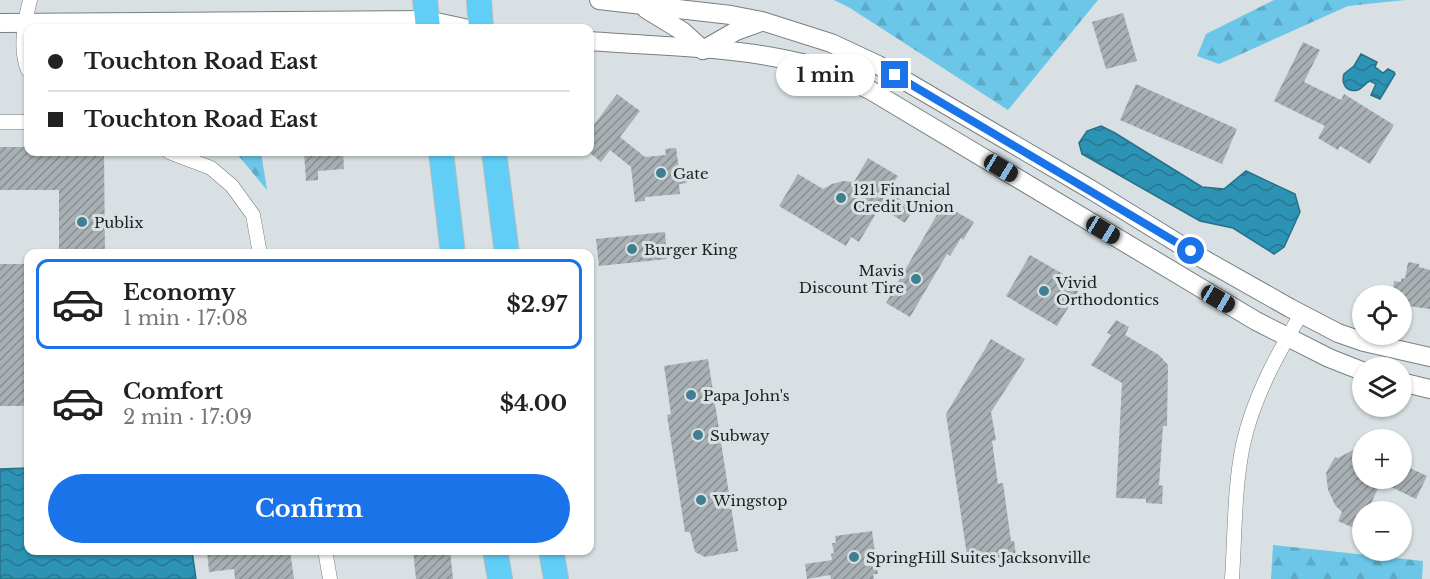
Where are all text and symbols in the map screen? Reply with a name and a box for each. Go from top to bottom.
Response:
text: Touchton Road East [84,48,318,75]
callout: 1 min [775,54,874,96]
route end [881,61,908,88]
text: 1 min [797,63,854,87]
text: Touchton Road East [84,106,318,133]
car [981,151,1021,185]
place label: Gate [673,164,709,183]
marker: Gate [654,166,668,180]
place label: 121 Financial Credit Union [853,180,954,216]
marker: 121 Financial Credit Union [834,191,848,205]
place label: Publix [94,213,143,232]
car [1083,213,1123,247]
marker: Publix [75,215,89,229]
route start [1177,237,1204,264]
place label: Burger King [644,240,738,259]
marker: Burger King [625,242,639,256]
place label: Mavis Discount Tire [799,261,904,297]
marker: Mavis Discount Tire [909,272,923,286]
place label: Vivid Orthodontics [1055,273,1159,309]
icon: car [51,277,105,331]
text: Economy [123,279,235,306]
car [1198,282,1238,316]
marker: Vivid Orthodontics [1037,284,1051,298]
map controls [1352,285,1412,561]
button: locate [1352,285,1412,345]
text: $2.97 [507,291,567,318]
text: 1 min · 17:08 [123,306,248,330]
button: layers [1352,357,1412,417]
icon: car [51,376,105,430]
text: Comfort [123,378,223,405]
place label: Papa John's [703,386,790,405]
marker: Papa John's [684,388,698,402]
text: $4.00 [500,390,567,417]
text: 2 min · 17:09 [123,405,252,429]
place label: Subway [710,426,770,445]
marker: Subway [691,428,705,442]
button: + [1352,429,1412,489]
button: Confirm [48,474,570,543]
place label: Wingstop [712,491,787,510]
marker: Wingstop [694,493,708,507]
button: − [1352,501,1412,561]
place label: SpringHill Suites Jacksonville [866,548,1091,567]
marker: SpringHill Suites Jacksonville [847,550,861,564]

